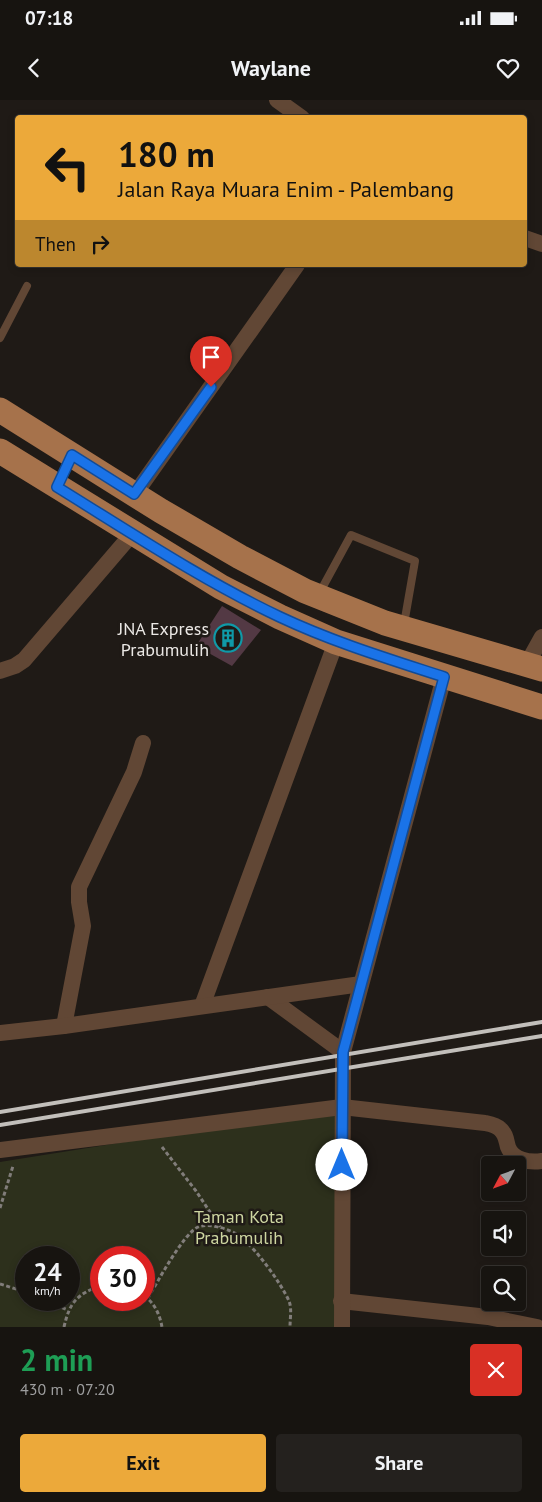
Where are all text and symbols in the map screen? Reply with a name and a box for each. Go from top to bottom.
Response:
text: 07:18 [25,6,73,30]
icon: back [20,54,48,82]
text: Waylane [231,54,311,82]
icon: heart [494,54,522,82]
text: 180 m [118,131,215,177]
icon: left [35,135,100,200]
text: Jalan Raya Muara Enim - Palembang [118,175,454,203]
icon: right [86,230,114,258]
text: Then [35,232,76,256]
pin [190,336,232,387]
icon: arrive [197,343,225,371]
place label: JNA Express Prabumulih [117,617,209,661]
building icon: JNA Express Prabumulih [213,623,243,653]
position arrow [315,1138,367,1190]
north arrow [481,1156,526,1201]
map controls [481,1156,526,1311]
park label: Taman Kota Prabumulih [194,1205,284,1249]
button: sound [481,1211,526,1256]
speed limit sign: 30 [90,1246,155,1311]
text: 24 [33,1256,62,1288]
button: search [481,1266,526,1311]
text: km/h [34,1283,61,1298]
text: 2 min [20,1340,93,1379]
button: close [470,1344,522,1396]
text: 430 m · 07:20 [20,1379,115,1399]
button: Exit [20,1434,266,1492]
button: Share [276,1434,522,1492]

